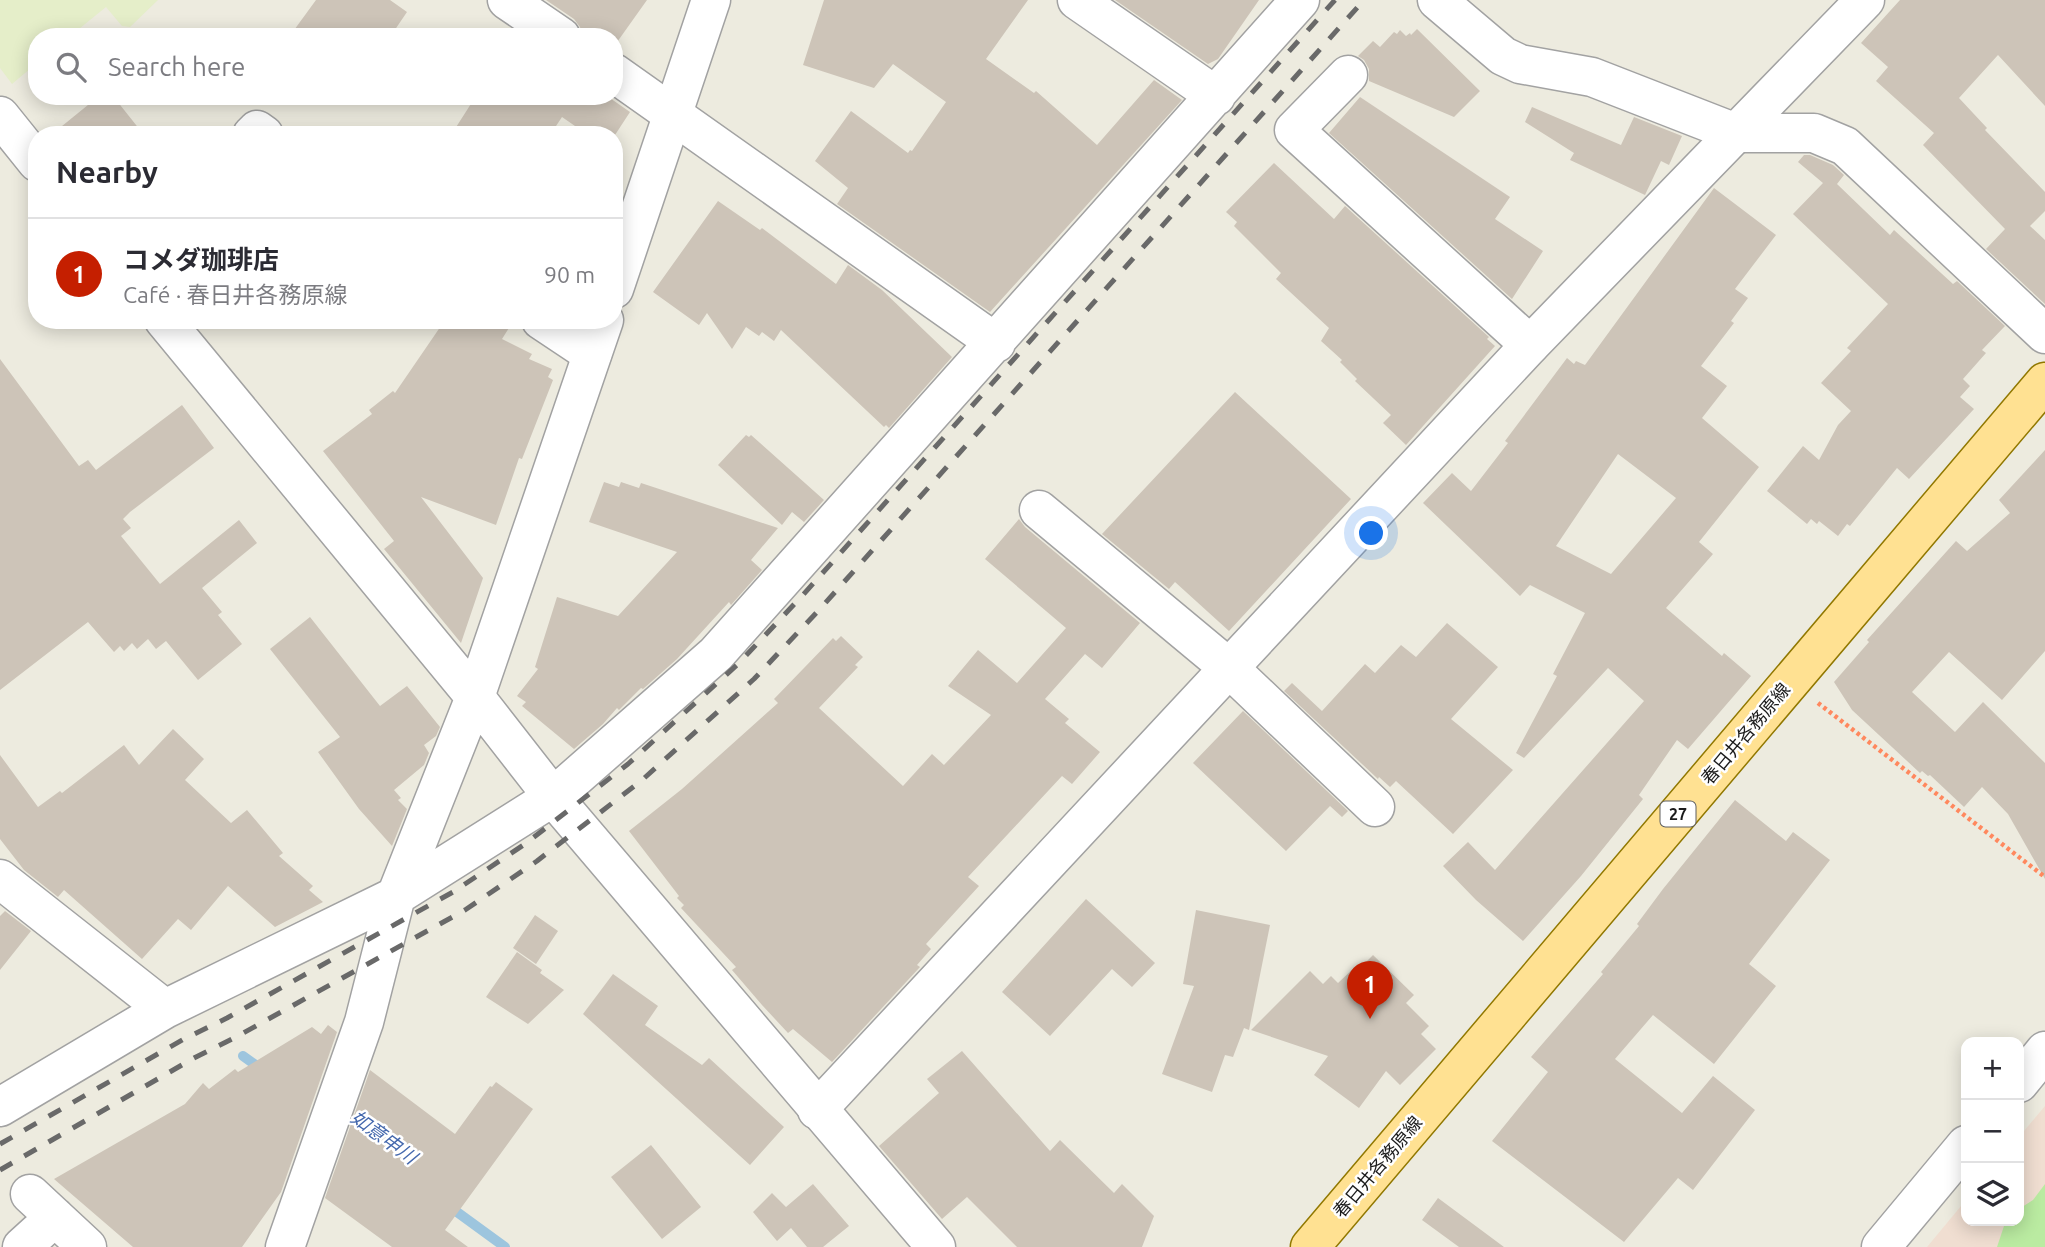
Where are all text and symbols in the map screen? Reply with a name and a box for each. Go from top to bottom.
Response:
search box [28,28,623,105]
icon: search [52,48,90,86]
text: Search here [108,52,245,81]
text: Nearby [56,155,158,189]
text: コメダ珈琲店 [123,245,279,274]
text: 1 [73,262,85,287]
text: 90 m [544,262,595,287]
text: Café · 春日井各務原線 [123,282,348,307]
your location [1354,516,1388,550]
street label: 春日井各務原線 [1697,679,1793,788]
road number: 27 [1660,802,1696,827]
pin: 1 [1347,961,1393,1019]
map controls [1961,1037,2024,1226]
button: + [1961,1037,2024,1100]
button: − [1961,1100,2024,1163]
water label: 如意申川 [347,1106,423,1169]
street label: 春日井各務原線 [1329,1112,1425,1221]
button: layers [1961,1163,2024,1226]

